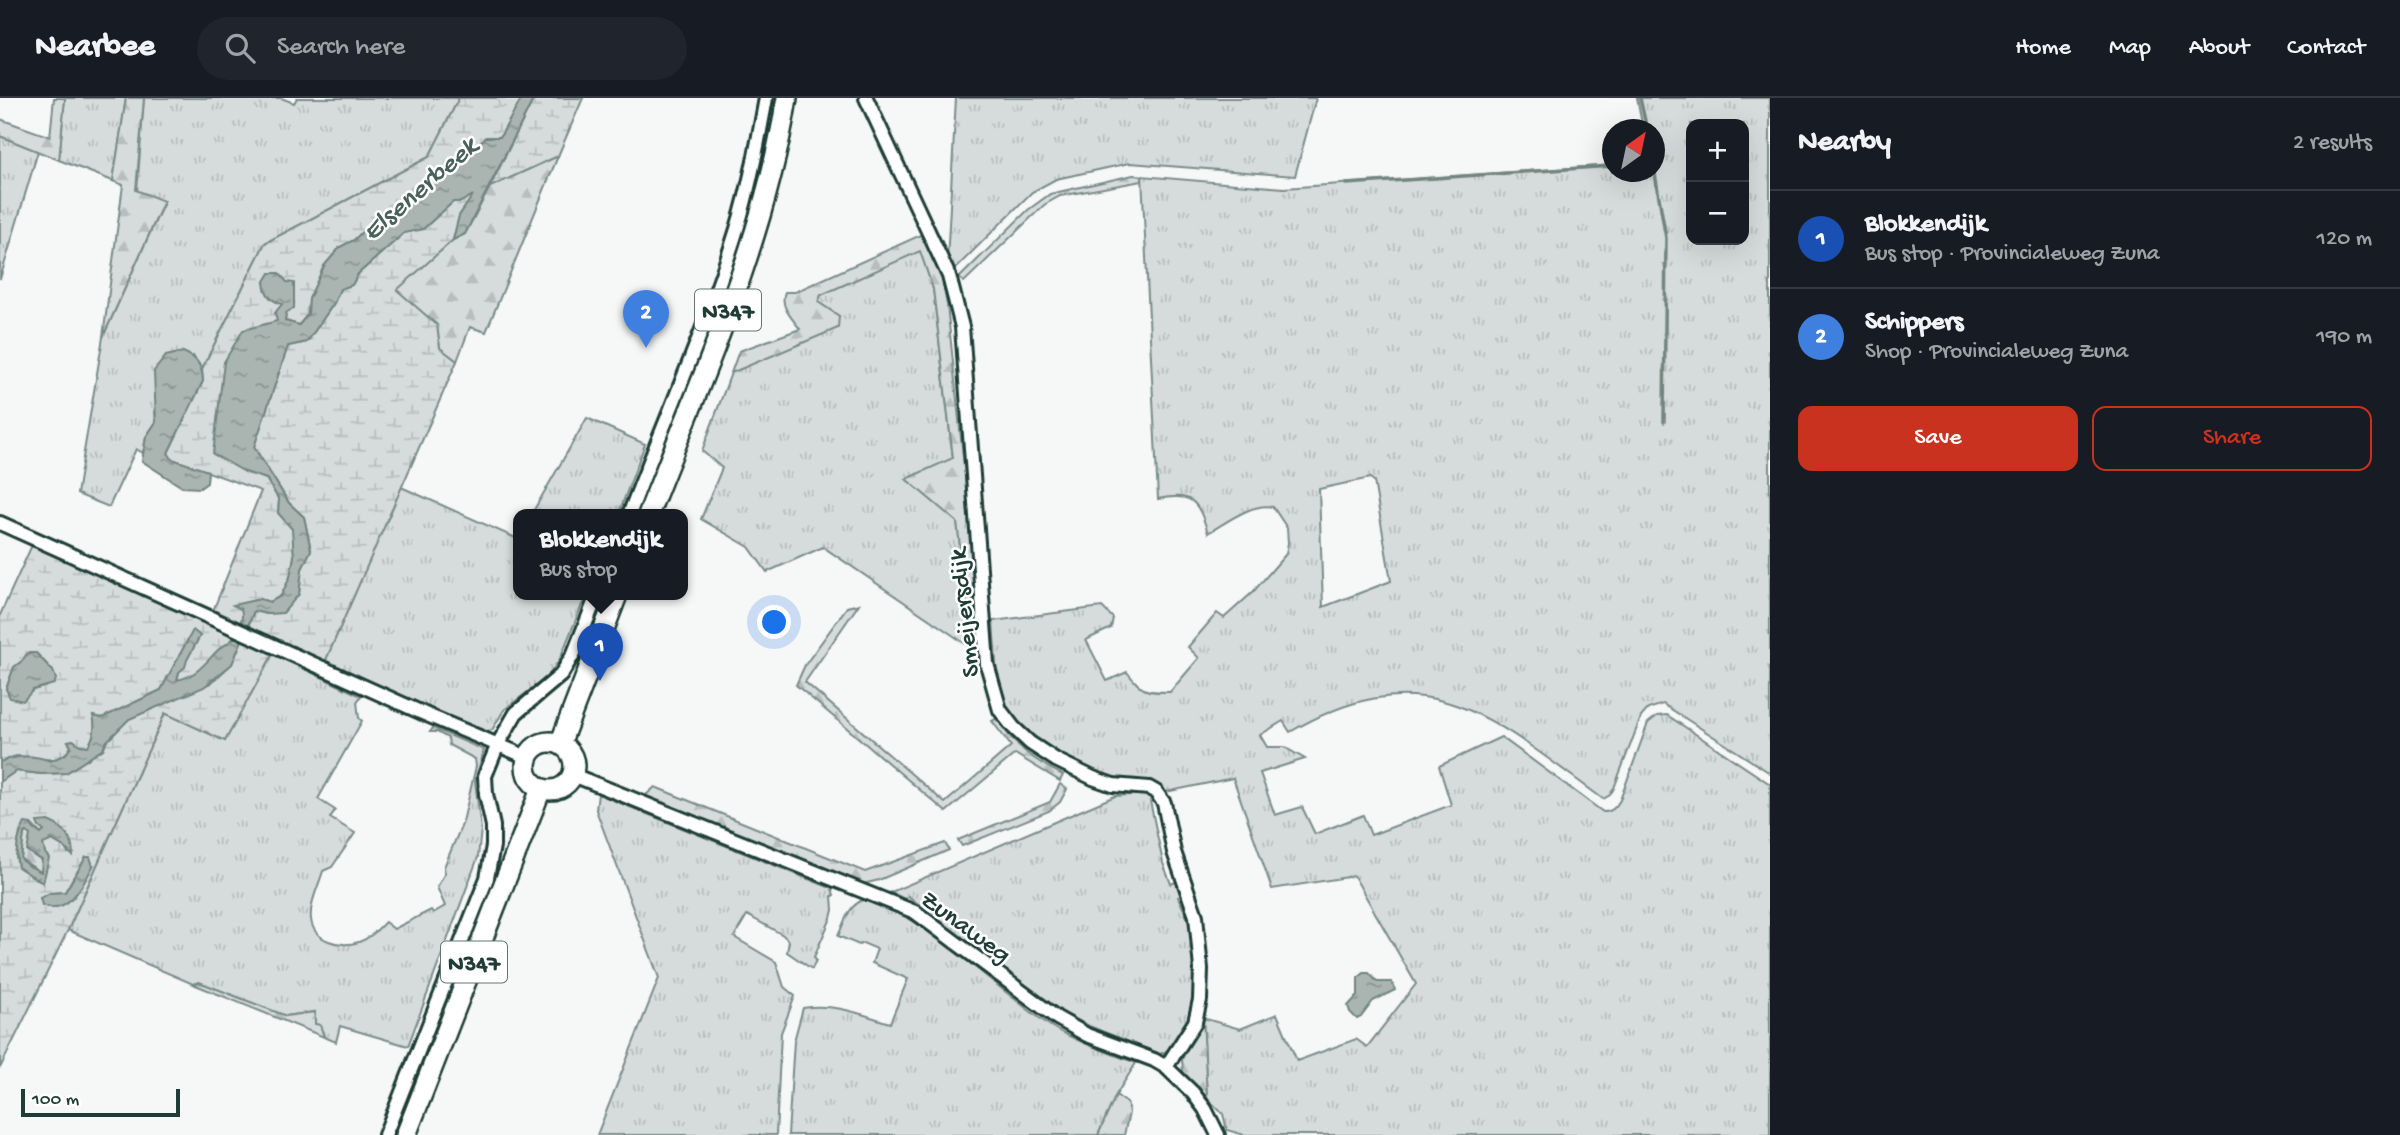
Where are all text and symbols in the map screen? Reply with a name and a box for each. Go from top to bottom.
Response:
search box [197,17,687,80]
text: Nearbee [35,29,155,67]
icon: search [221,29,259,67]
text: Search here [277,33,405,64]
text: Home [2015,34,2071,63]
text: Map [2109,34,2151,63]
text: About [2189,34,2249,63]
text: Contact [2287,34,2365,63]
north arrow [1602,119,1665,182]
map controls [1686,119,1749,245]
button: + [1686,119,1749,182]
text: Nearby [1798,126,1891,161]
water label: Elsenerbeek [356,130,487,249]
text: 2 results [2293,130,2372,157]
button: − [1686,182,1749,245]
text: Blokkendijk [1865,210,1987,241]
text: 1 [1816,226,1826,253]
text: 120 m [2317,226,2372,253]
text: Bus stop · Provincialeweg Zuna [1865,241,2160,268]
pin: 2 [623,290,669,348]
road number: N347 [695,290,761,330]
text: Schippers [1865,308,1963,339]
text: 2 [1815,324,1827,351]
text: 190 m [2316,324,2372,351]
text: Shop · Provincialeweg Zuna [1865,339,2128,366]
button: Save [1798,406,2078,471]
button: Share [2092,406,2372,471]
popup [513,509,688,600]
text: Blokkendijk [540,526,661,557]
street label: Smeijersdijk [944,544,989,678]
text: Bus stop [540,557,617,584]
your location [757,605,791,639]
pin: 1 [577,623,623,681]
street label: Zunaweg [913,885,1016,972]
road number: N347 [441,942,507,982]
scale bar [21,1086,180,1118]
text: 100 m [32,1089,79,1112]

